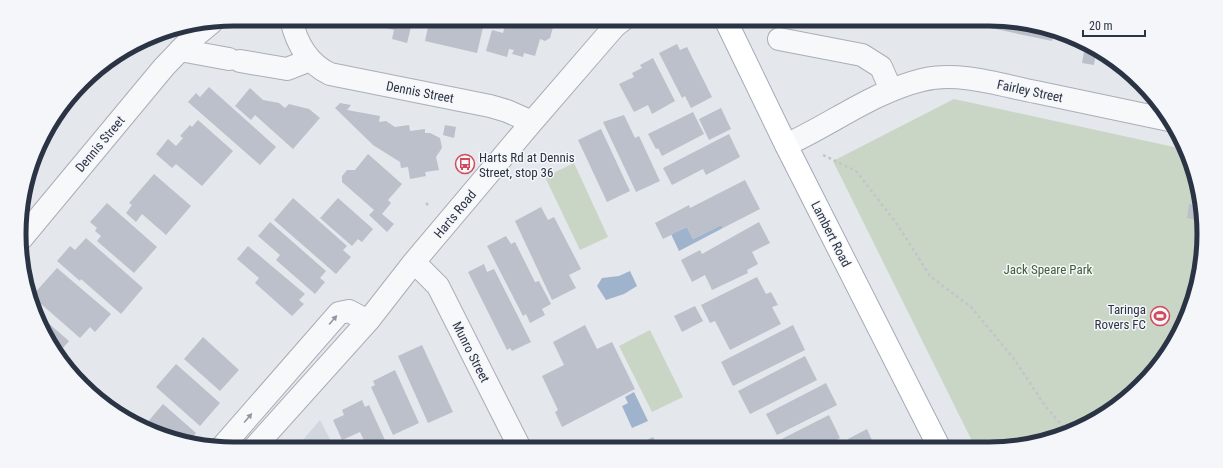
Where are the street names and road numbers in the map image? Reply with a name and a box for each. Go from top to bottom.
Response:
street label: Fairley Street [996,77,1065,105]
street label: Dennis Street [385,78,455,106]
street label: Dennis Street [72,113,128,175]
street label: Harts Road [431,187,479,241]
street label: Lambert Road [808,199,854,269]
street label: Munro Street [449,319,493,385]

